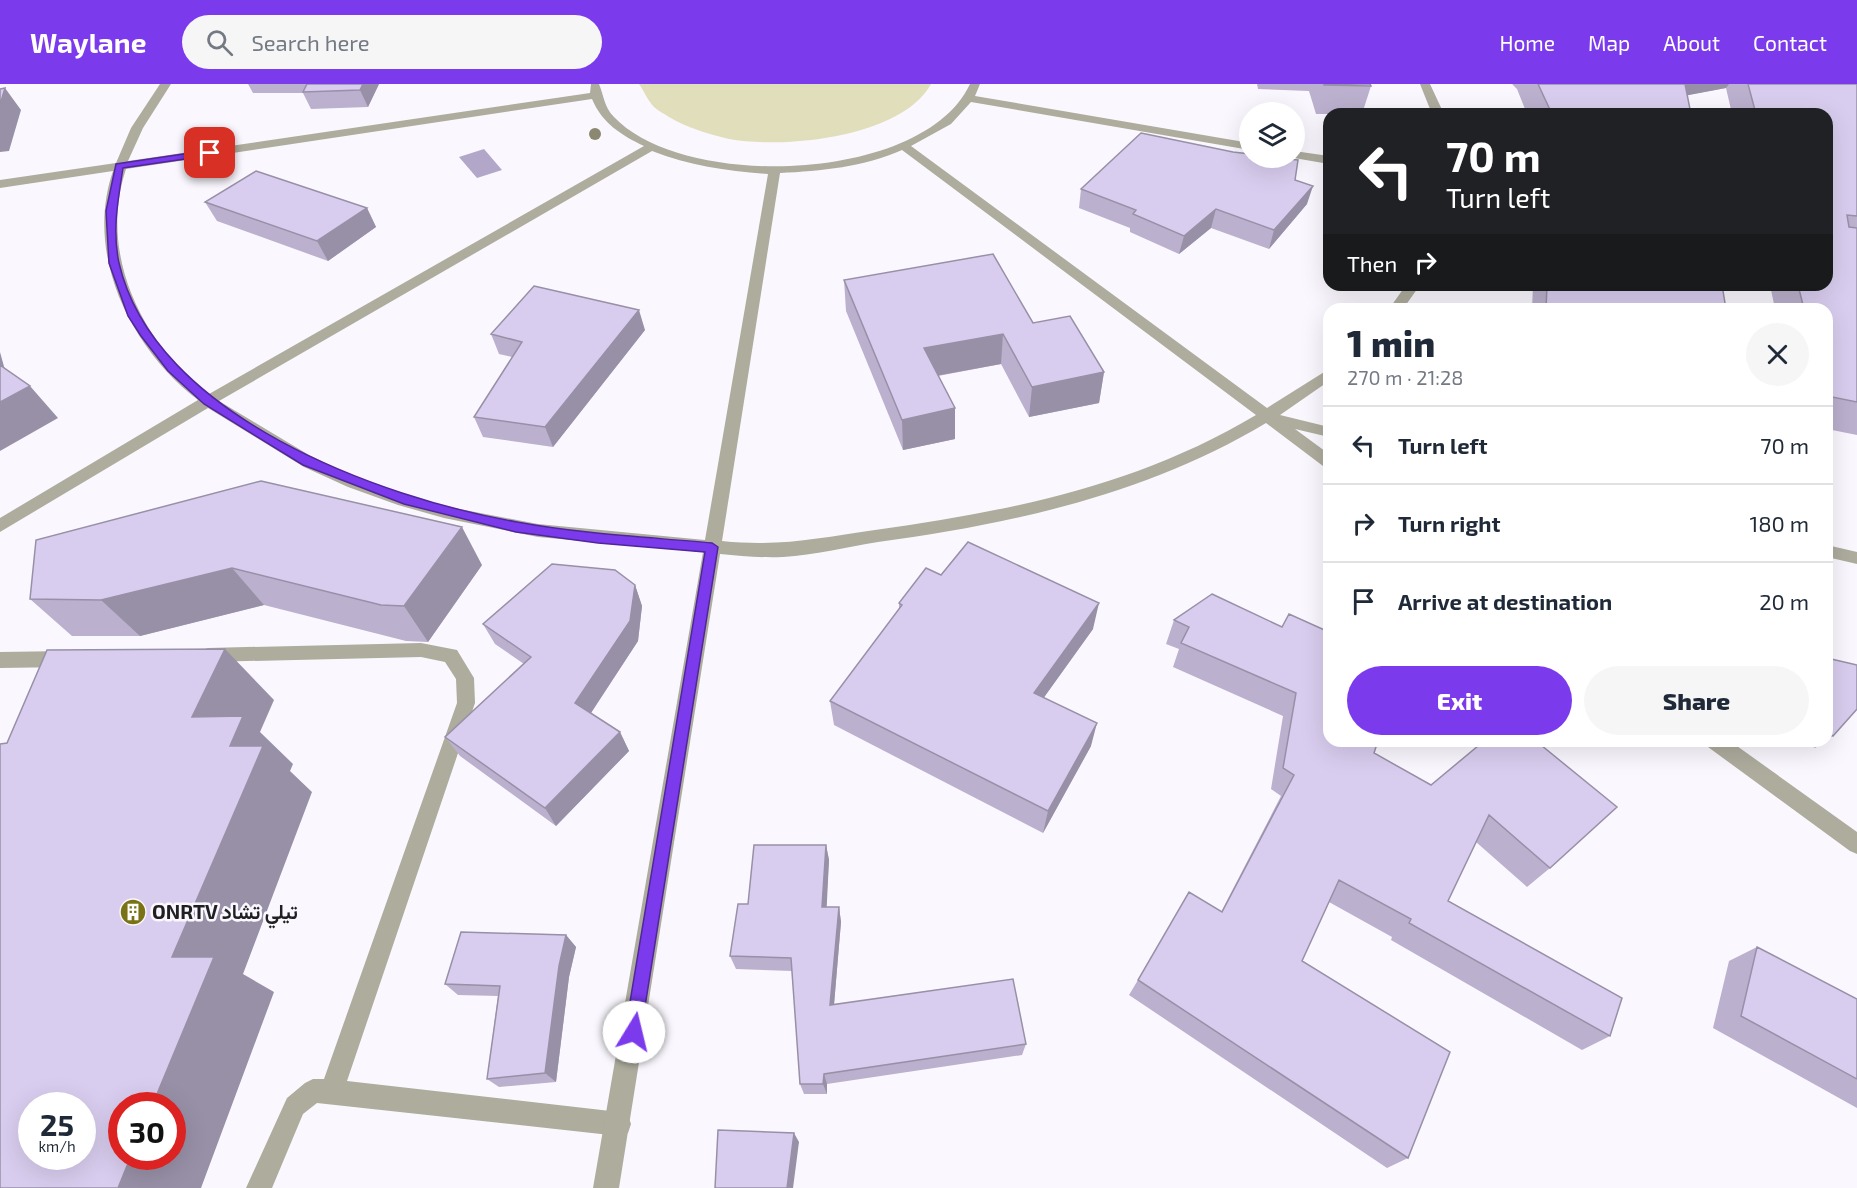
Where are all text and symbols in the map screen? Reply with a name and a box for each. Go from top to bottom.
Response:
search box [182,15,602,69]
text: Waylane [30,25,146,59]
icon: search [203,26,236,59]
text: Search here [251,29,370,55]
text: Home [1499,30,1555,55]
text: Map [1588,30,1630,55]
text: About [1663,30,1720,55]
text: Contact [1753,30,1827,55]
map controls [1239,102,1305,168]
button: layers [1239,102,1305,168]
pin [184,127,235,178]
text: 70 m [1446,130,1541,180]
icon: left [1347,132,1425,210]
icon: arrive [193,136,226,169]
text: Turn left [1446,181,1550,213]
icon: right [1409,246,1442,279]
text: Then [1347,250,1397,276]
text: 1 min [1347,321,1435,364]
button: close [1746,323,1809,386]
text: 270 m · 21:28 [1347,365,1463,389]
icon: left [1347,429,1380,462]
text: Turn left [1398,432,1487,458]
text: 70 m [1760,432,1809,458]
icon: right [1347,507,1380,540]
text: Turn right [1398,510,1500,536]
text: 180 m [1749,510,1809,536]
icon: arrive [1347,585,1380,618]
text: Arrive at destination [1398,588,1612,614]
text: 20 m [1759,588,1809,614]
button: Exit [1347,666,1572,735]
button: Share [1584,666,1809,735]
building icon: ONRTV تيلي تشاد [118,897,148,927]
place label: ONRTV تيلي تشاد [152,899,298,929]
position arrow [602,1000,666,1064]
speed limit sign: 30 [108,1092,186,1170]
text: 25 [40,1106,74,1142]
text: km/h [38,1137,76,1155]

